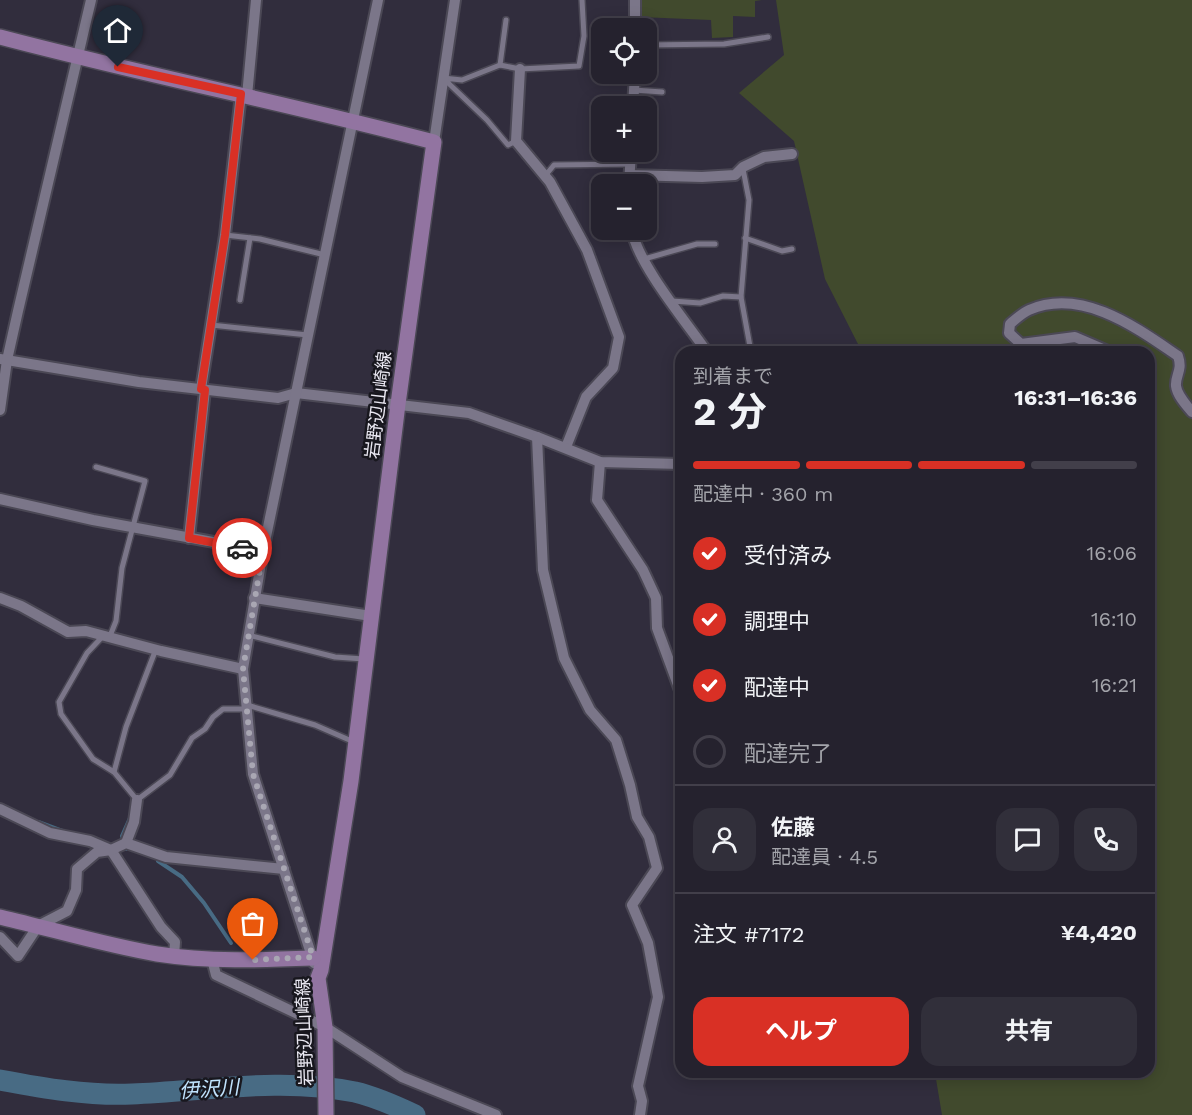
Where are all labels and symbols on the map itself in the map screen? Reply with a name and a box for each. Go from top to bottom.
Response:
pin [92,5,143,67]
street label: 岩野辺山崎線 [361,350,395,460]
courier [212,518,272,578]
pin [227,898,278,960]
street label: 岩野辺山崎線 [292,978,316,1086]
water label: 伊沢川 [178,1075,242,1103]

